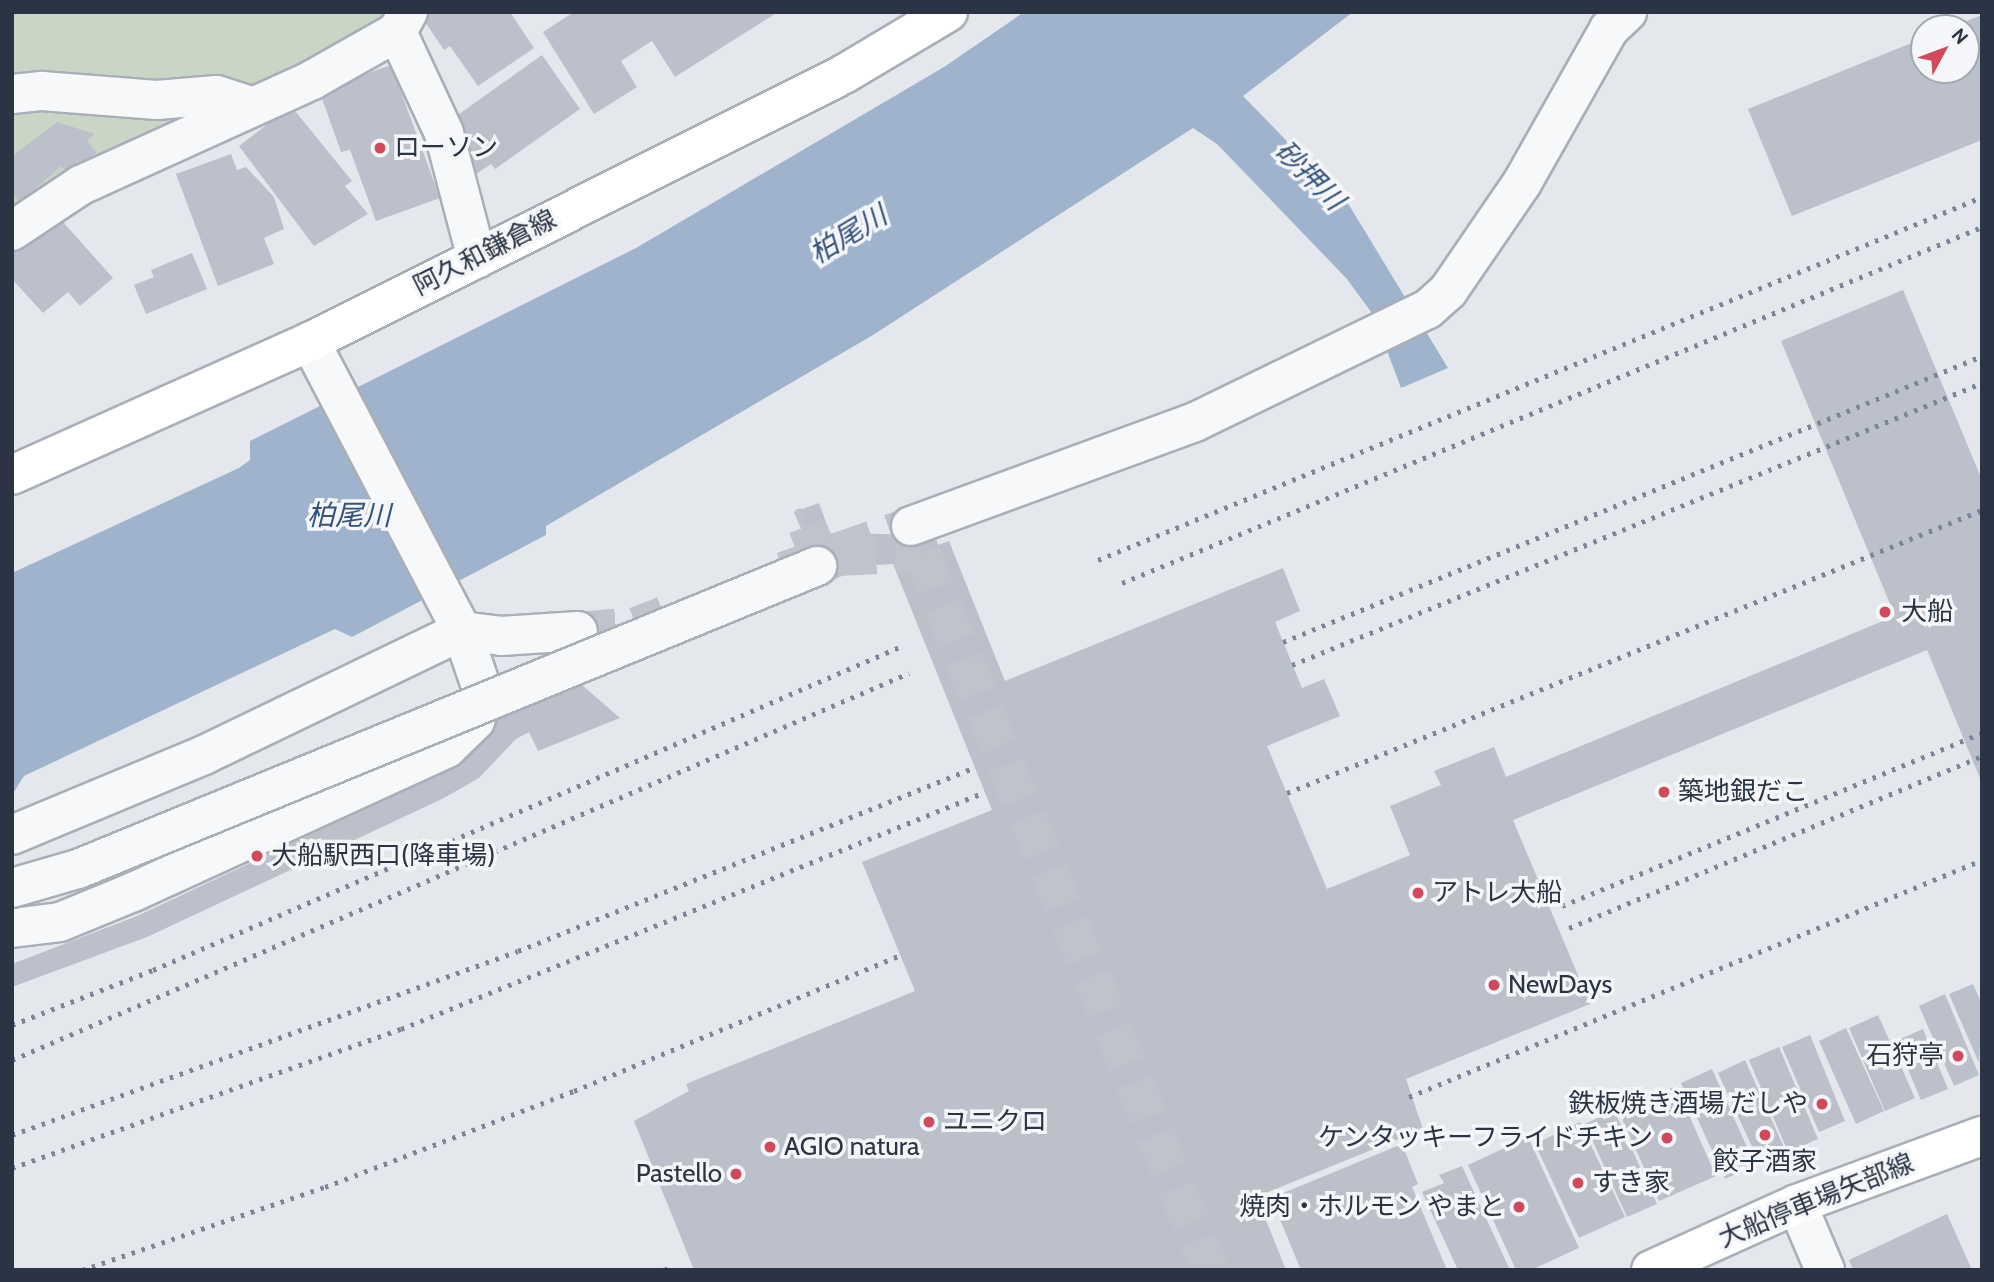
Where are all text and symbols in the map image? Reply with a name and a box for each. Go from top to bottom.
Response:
north arrow [1910,14,1980,84]
text: N [1947,24,1973,49]
place label: ローソン [394,132,498,164]
water label: 砂押川 [1268,133,1352,217]
marker: ローソン [372,140,388,156]
water label: 柏尾川 [803,198,893,270]
street label: 阿久和鎌倉線 [408,204,562,302]
water label: 柏尾川 [307,498,391,532]
place label: 大船 [1901,596,1953,628]
marker: 大船 [1875,602,1895,622]
place label: 築地銀だこ [1678,776,1808,808]
marker: 築地銀だこ [1656,784,1672,800]
place label: 大船駅西口(降車場) [271,840,495,872]
marker: 大船駅西口(降車場) [249,848,265,864]
place label: アトレ大船 [1432,877,1562,909]
marker: アトレ大船 [1410,885,1426,901]
place label: NewDays [1508,969,1612,1001]
marker: NewDays [1486,977,1502,993]
place label: 石狩亭 [1866,1040,1944,1072]
marker: 石狩亭 [1950,1048,1966,1064]
place label: 鉄板焼き酒場 だしや [1568,1088,1808,1120]
marker: 鉄板焼き酒場 だしや [1814,1096,1830,1112]
place label: ユニクロ [943,1106,1047,1138]
marker: ユニクロ [921,1114,937,1130]
place label: ケンタッキーフライドチキン [1315,1122,1653,1154]
marker: 餃子酒家 [1757,1127,1773,1143]
marker: ケンタッキーフライドチキン [1659,1130,1675,1146]
place label: AGIO natura [784,1131,919,1163]
marker: AGIO natura [762,1139,778,1155]
place label: 餃子酒家 [1713,1146,1817,1178]
street label: 大船停車場矢部線 [1714,1148,1918,1254]
place label: Pastello [636,1158,722,1190]
marker: Pastello [728,1166,744,1182]
place label: すき家 [1592,1167,1670,1199]
marker: すき家 [1570,1175,1586,1191]
place label: 焼肉・ホルモン やまと [1239,1191,1505,1223]
marker: 焼肉・ホルモン やまと [1511,1199,1527,1215]

